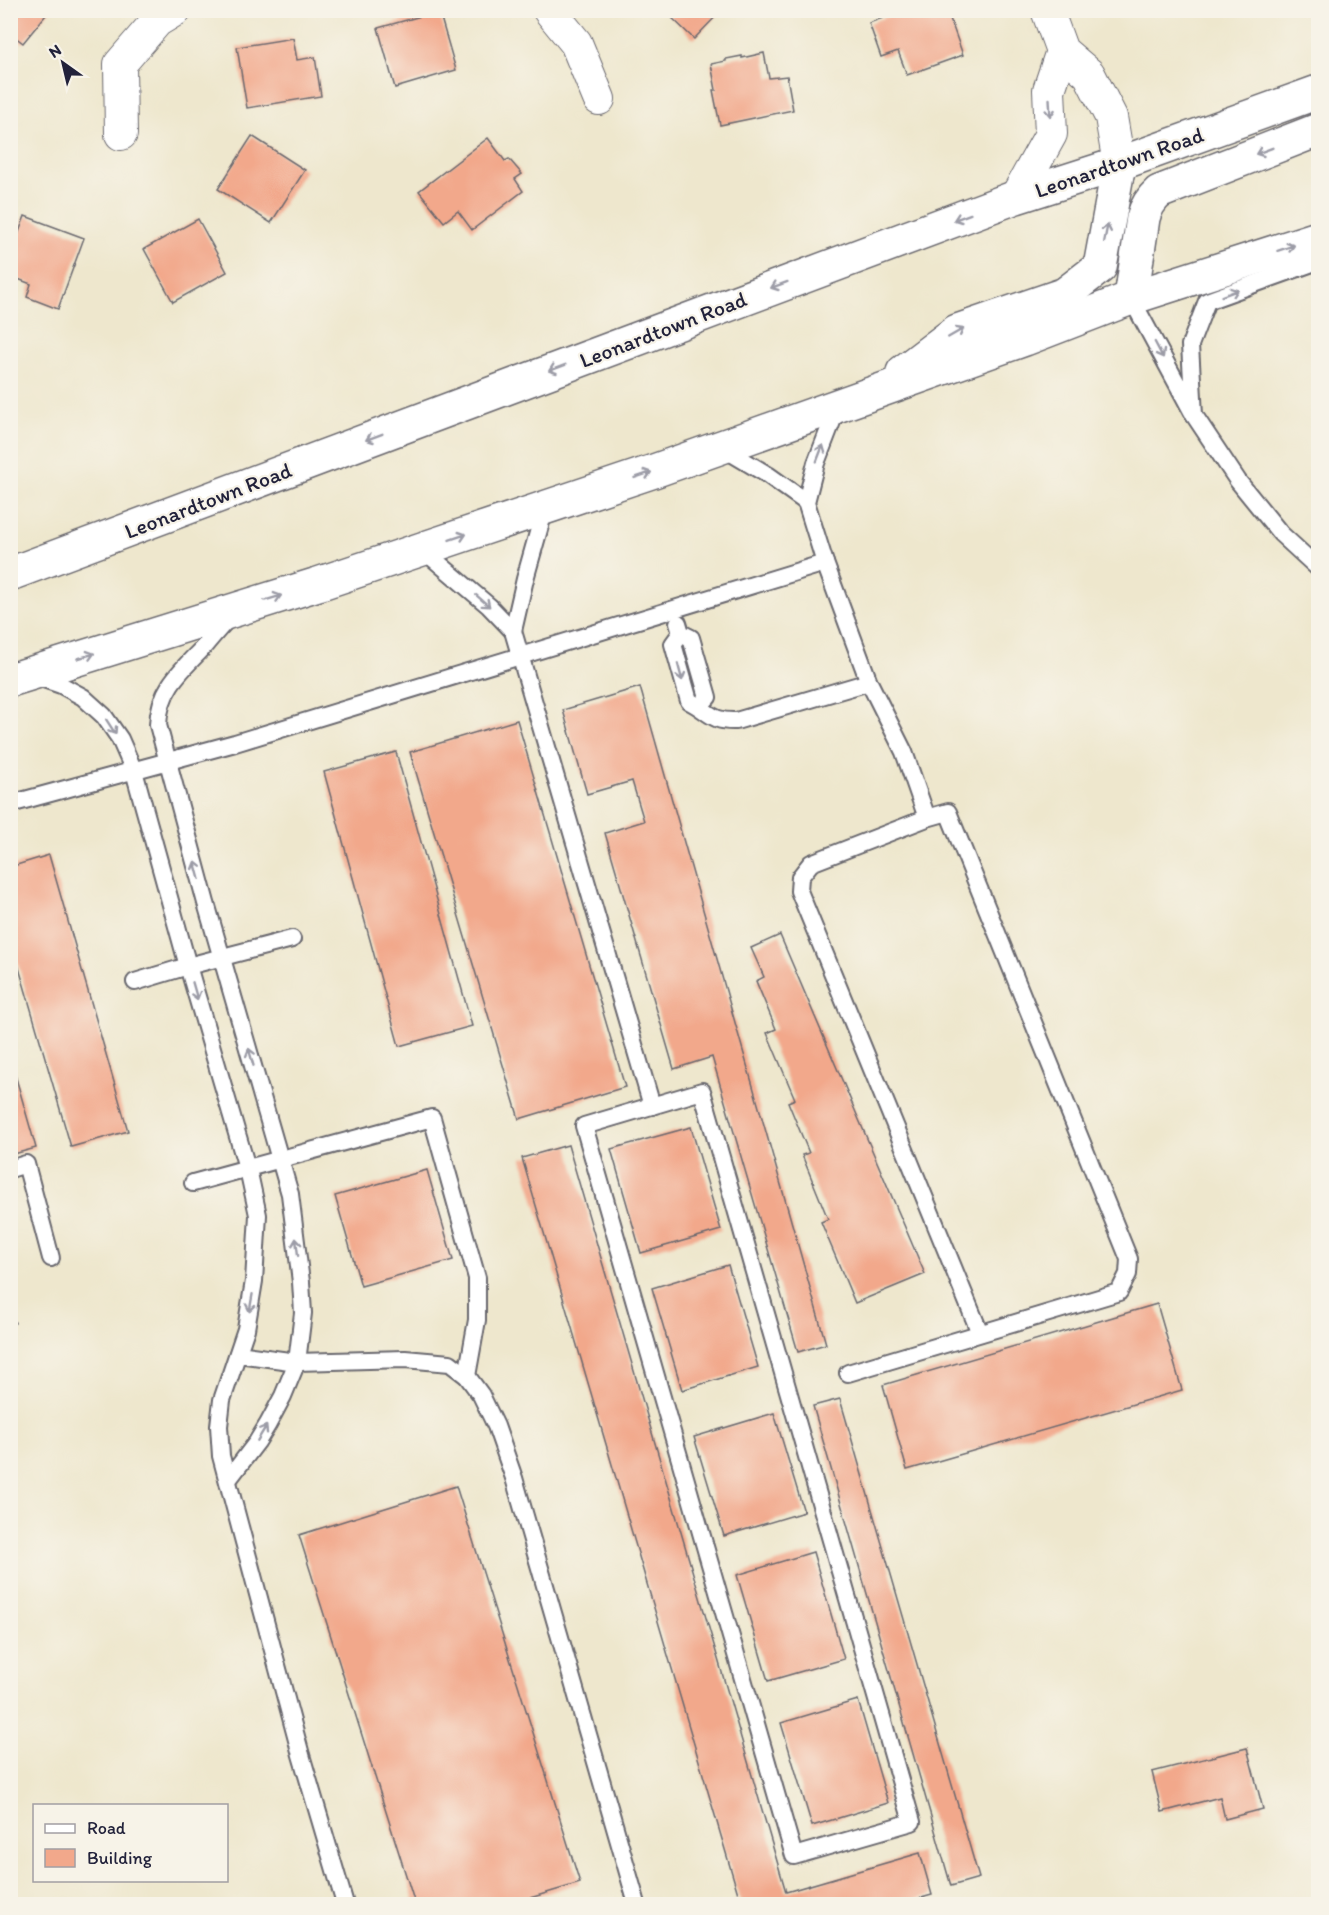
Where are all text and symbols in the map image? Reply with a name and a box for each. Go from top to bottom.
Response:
north arrow [33,33,93,93]
text: N [45,40,65,62]
one-way arrow [1044,97,1055,117]
street label: Leonardtown Road [1031,121,1207,204]
one-way arrow [1255,147,1274,158]
one-way arrow [953,213,971,224]
one-way arrow [1101,223,1112,243]
one-way arrow [1276,242,1295,253]
one-way arrow [770,281,789,292]
street label: Leonardtown Road [576,285,751,374]
one-way arrow [1220,287,1239,298]
one-way arrow [947,327,964,339]
one-way arrow [1154,340,1165,358]
one-way arrow [548,364,567,375]
one-way arrow [366,433,384,444]
one-way arrow [815,444,826,463]
street label: Leonardtown Road [121,456,296,545]
one-way arrow [633,469,652,480]
one-way arrow [448,531,467,542]
one-way arrow [263,592,282,603]
one-way arrow [475,594,490,608]
one-way arrow [76,650,95,661]
one-way arrow [675,662,687,681]
one-way arrow [105,718,117,734]
one-way arrow [191,861,203,880]
one-way arrow [190,982,201,1001]
one-way arrow [245,1048,256,1067]
one-way arrow [291,1237,302,1257]
one-way arrow [245,1293,256,1313]
one-way arrow [257,1425,269,1442]
legend [33,1804,228,1882]
text: Road [87,1817,126,1839]
text: Building [87,1847,153,1869]

